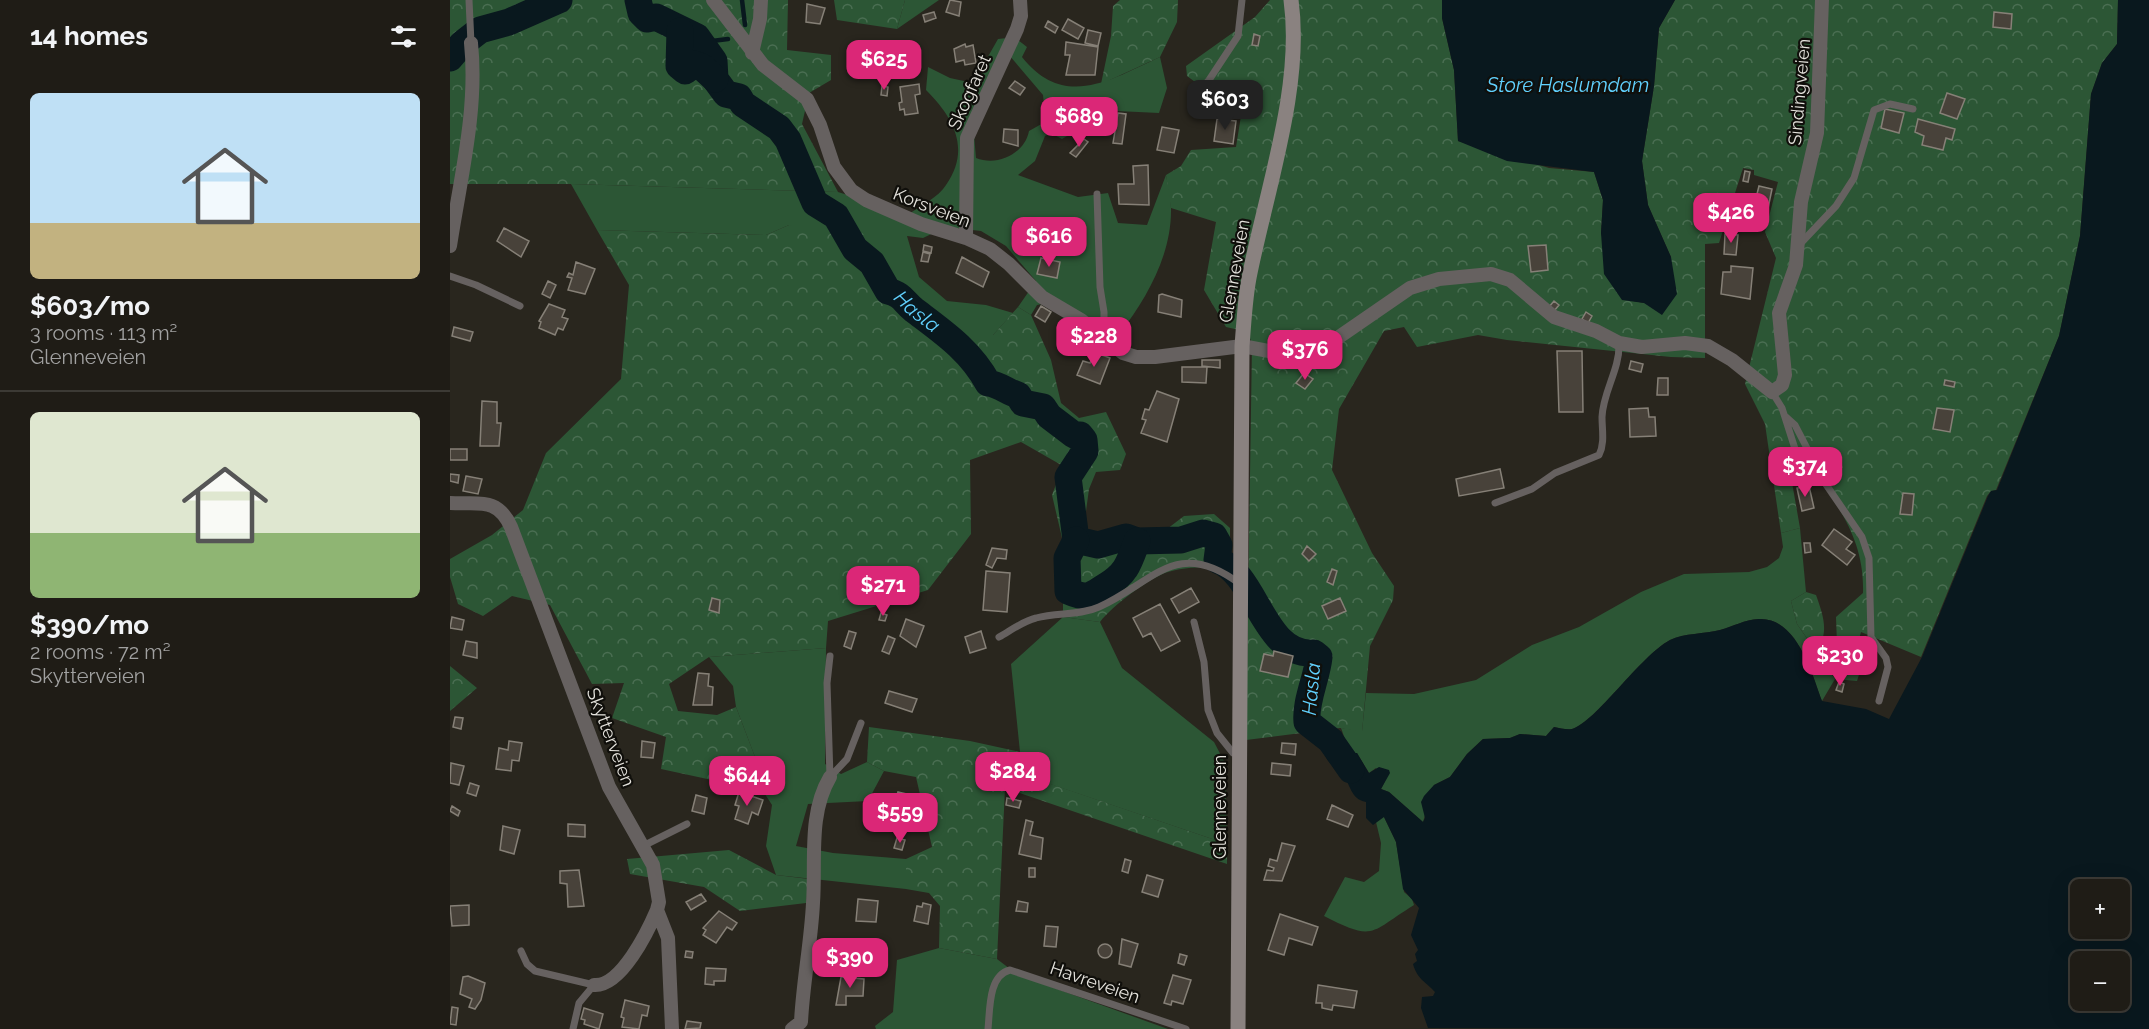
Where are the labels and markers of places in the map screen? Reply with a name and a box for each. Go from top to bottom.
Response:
pin: $625 [848,40,920,91]
pin: $603 [1189,80,1261,131]
pin: $689 [1043,97,1115,148]
pin: $426 [1695,193,1767,244]
pin: $616 [1013,217,1085,268]
pin: $228 [1058,317,1130,368]
pin: $376 [1269,330,1341,381]
pin: $374 [1769,447,1841,498]
pin: $271 [847,566,919,617]
pin: $230 [1804,636,1876,687]
pin: $284 [977,752,1049,803]
pin: $644 [711,756,783,807]
pin: $559 [864,793,936,844]
pin: $390 [814,938,886,989]

